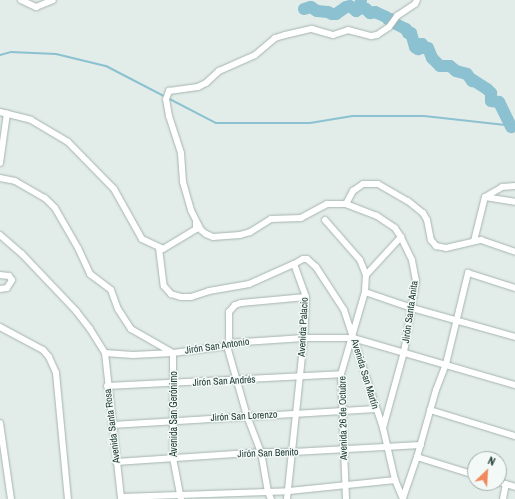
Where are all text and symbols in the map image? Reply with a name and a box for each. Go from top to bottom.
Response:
street label: Jirón Santa Anita [400,280,420,344]
street label: Avenida Palacio [295,297,311,357]
street label: Jirón San Antonio [184,335,250,357]
street label: Avenida San Martín [349,338,381,410]
street label: Avenida San Gerónimo [168,371,180,457]
street label: Jirón San Andrés [192,373,256,389]
street label: Avenida 26 de Octubre [336,376,350,460]
street label: Avenida Santa Rosa [101,388,123,464]
street label: Jirón San Lorenzo [210,408,278,424]
street label: Jirón San Benito [237,446,299,460]
north arrow [467,451,507,491]
text: N [486,453,498,469]

